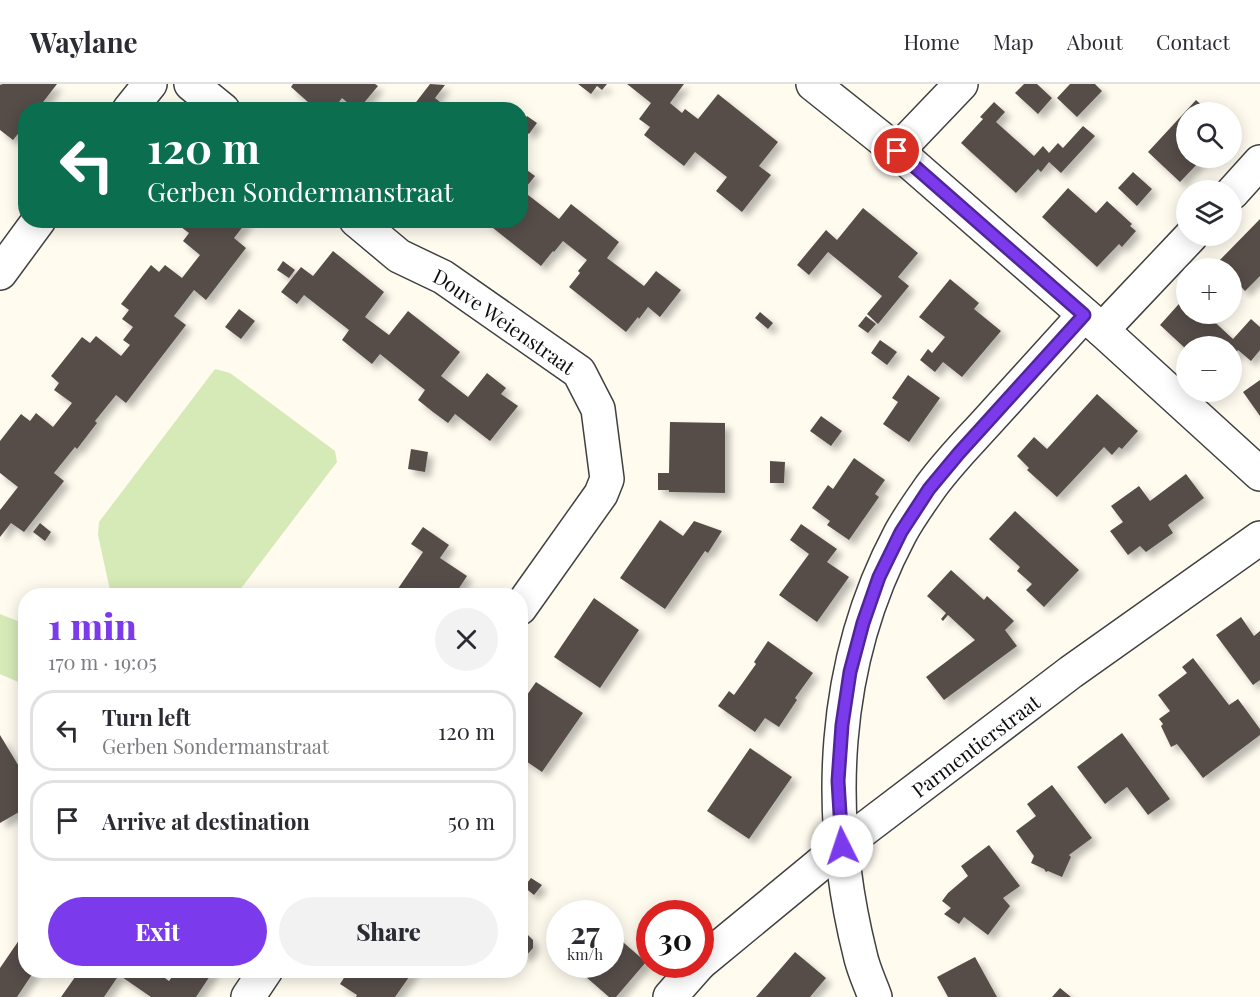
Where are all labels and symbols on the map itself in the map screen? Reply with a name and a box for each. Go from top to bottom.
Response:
pin [871,125,922,176]
street label: Douve Weienstraat [429,261,582,380]
street label: Parmentierstraat [905,687,1045,802]
position arrow [810,814,874,878]
speed limit sign: 30 [636,900,714,978]

